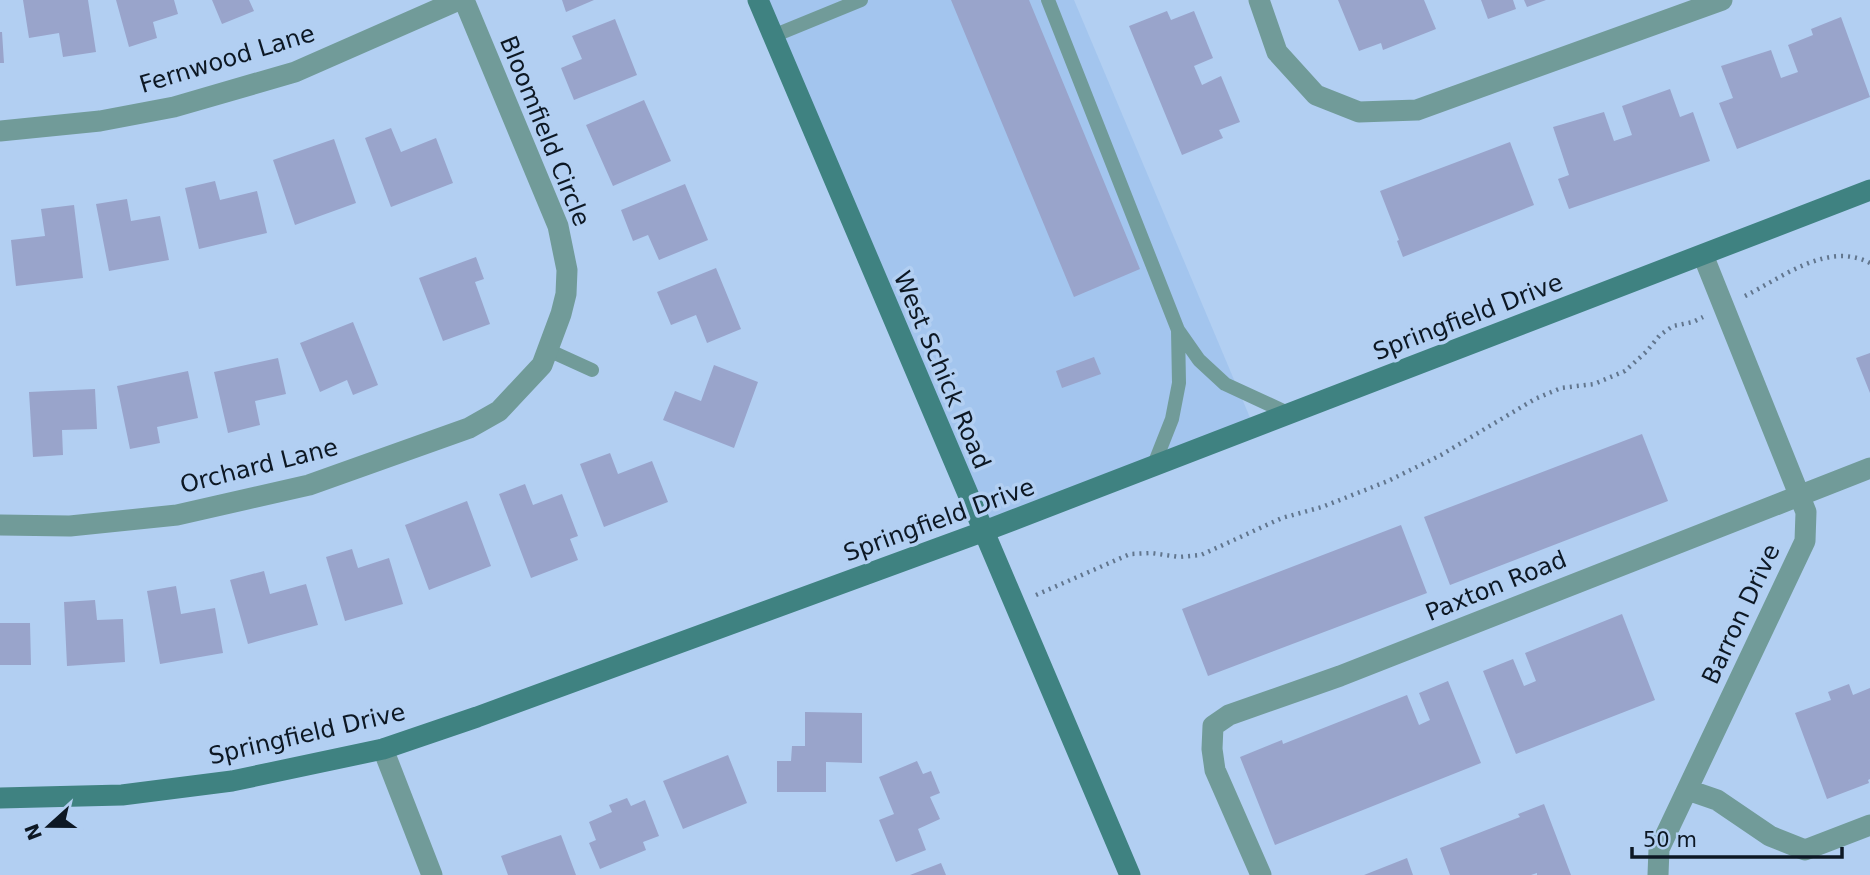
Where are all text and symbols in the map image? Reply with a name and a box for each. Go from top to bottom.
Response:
street label: Fernwood Lane [136,19,318,99]
street label: Bloomfield Circle [494,32,596,230]
street label: West Schick Road [888,267,996,473]
street label: Springfield Drive [1369,268,1567,366]
street label: Orchard Lane [177,433,341,499]
street label: Springfield Drive [840,472,1038,568]
street label: Barron Drive [1696,539,1786,689]
street label: Paxton Road [1421,545,1571,627]
street label: Springfield Drive [206,698,408,770]
north arrow [14,791,84,861]
scale bar [1632,816,1842,860]
text: N [20,821,46,843]
text: 50 m [1643,828,1697,852]

